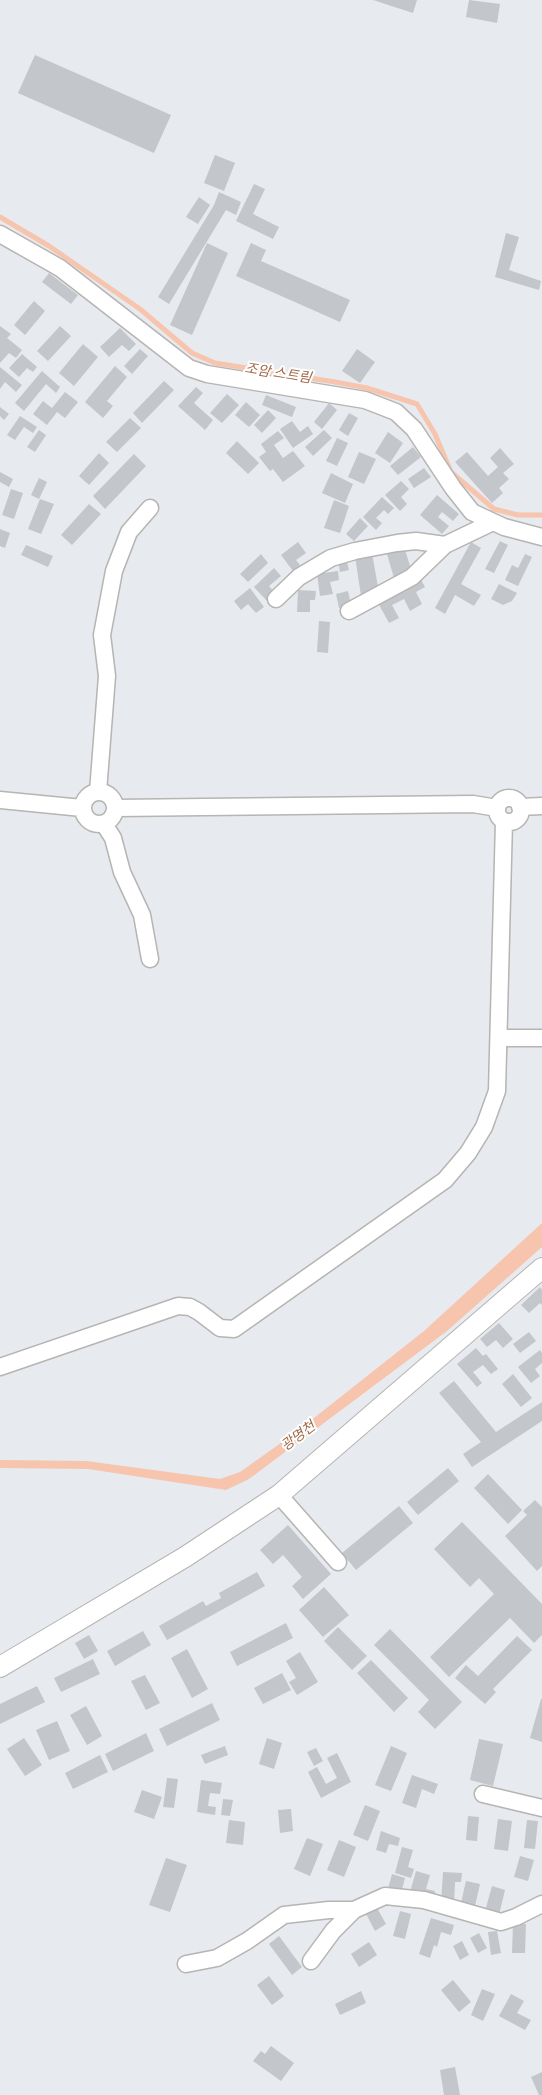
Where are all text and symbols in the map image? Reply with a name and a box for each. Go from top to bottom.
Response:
water label: 조암 스트림 [244,359,312,387]
water label: 광명천 [278,1418,318,1454]

